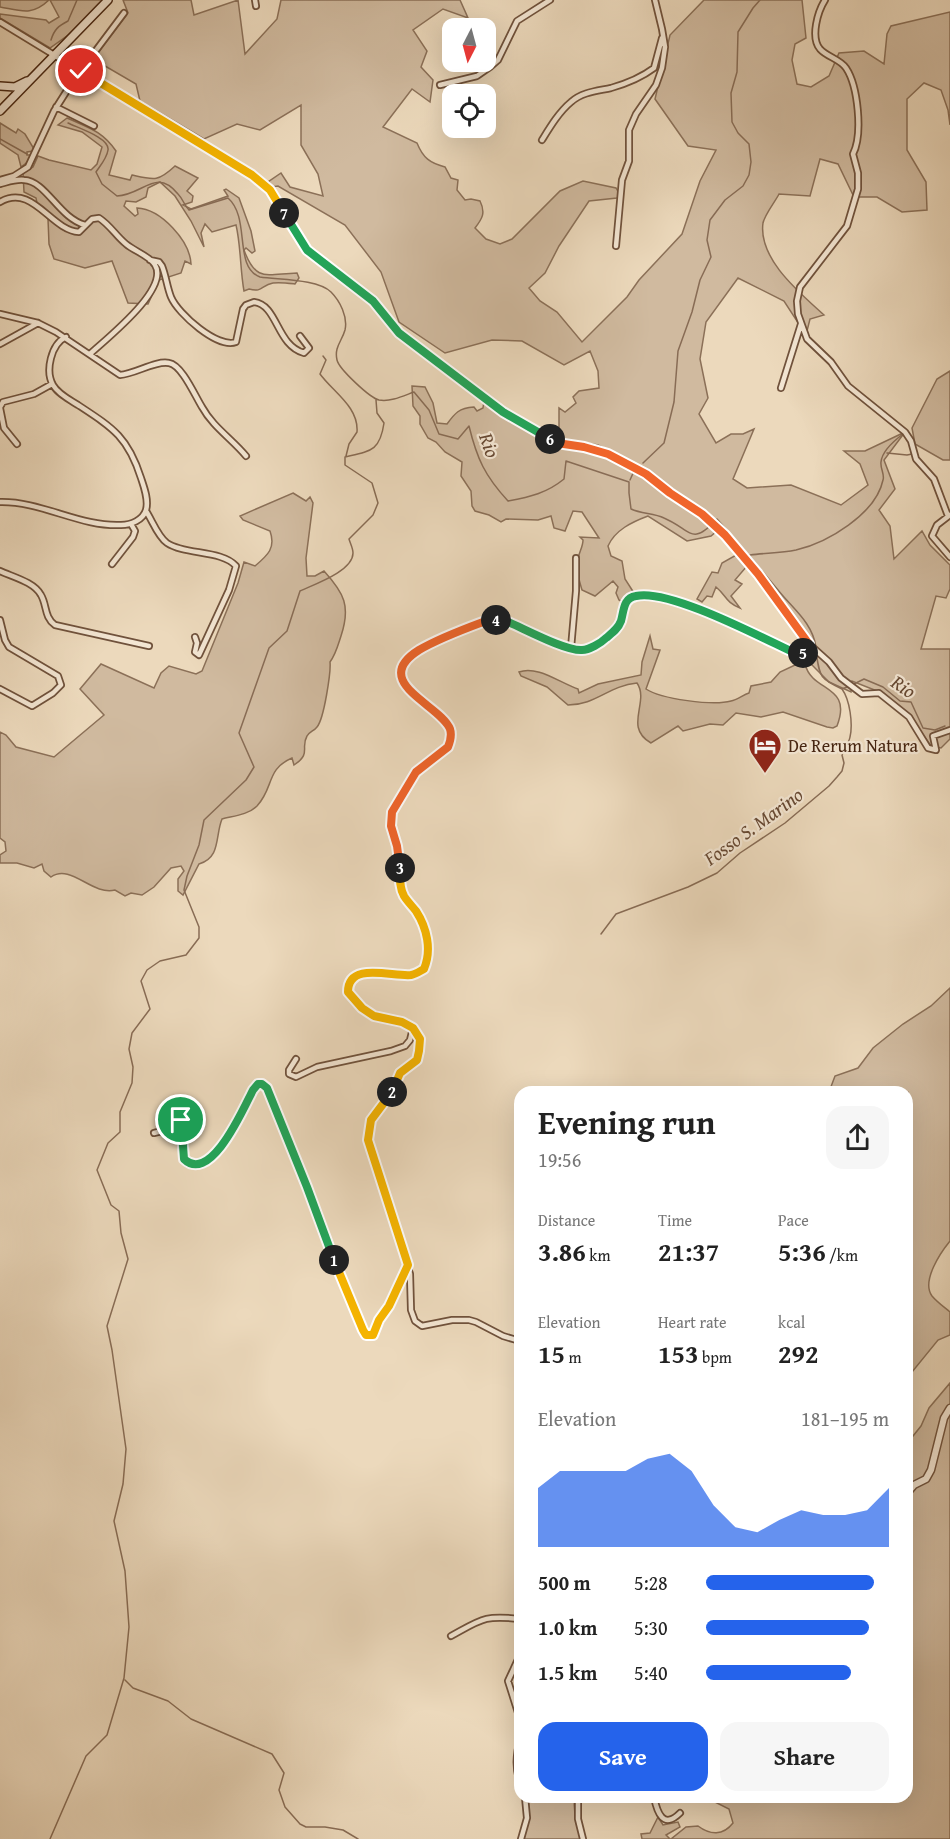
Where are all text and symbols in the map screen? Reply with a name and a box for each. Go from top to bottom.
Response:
north arrow [442,18,496,72]
map controls [442,18,496,138]
pin [55,45,106,96]
icon: check [64,54,97,87]
button: locate [442,84,496,138]
pin: 7 [269,198,299,228]
text: 7 [280,201,288,225]
pin: 6 [535,424,565,454]
text: 6 [546,427,554,451]
water label: Rio [472,428,508,462]
pin: 4 [481,605,511,635]
text: 4 [492,608,500,632]
pin: 5 [788,638,818,668]
text: 5 [799,641,807,665]
water label: Rio [885,667,923,705]
hotel icon: De Rerum Natura [747,727,783,774]
place label: De Rerum Natura [788,732,919,759]
water label: Fosso S. Marino [697,780,809,873]
pin: 3 [385,853,415,883]
text: 3 [396,856,404,880]
pin: 2 [377,1077,407,1107]
text: 2 [388,1080,396,1104]
pin [155,1094,206,1145]
text: Evening run [538,1098,715,1146]
icon: arrive [164,1103,197,1136]
button: share [826,1106,889,1169]
text: 19:56 [538,1145,581,1174]
text: Distance [538,1208,595,1232]
text: Time [658,1208,692,1232]
text: Pace [778,1208,809,1232]
text: 3.86 [538,1232,586,1271]
text: 21:37 [658,1232,719,1271]
text: 5:36 [778,1232,826,1271]
text: km [586,1243,610,1267]
text: /km [826,1243,858,1267]
pin: 1 [319,1245,349,1275]
text: 1 [330,1248,338,1272]
text: Elevation [538,1310,601,1334]
text: Heart rate [658,1310,727,1334]
text: kcal [778,1310,805,1334]
text: 15 [538,1334,565,1373]
text: 153 [658,1334,698,1373]
text: 292 [778,1334,818,1373]
text: m [565,1345,582,1369]
text: bpm [698,1345,732,1369]
text: Elevation [538,1404,616,1433]
text: 181–195 m [801,1404,889,1433]
text: 500 m [538,1568,591,1597]
text: 5:28 [634,1568,668,1597]
text: 1.0 km [538,1613,597,1642]
text: 5:30 [634,1613,668,1642]
text: 1.5 km [538,1658,597,1687]
text: 5:40 [634,1658,668,1687]
button: Save [538,1722,708,1791]
button: Share [720,1722,889,1791]

